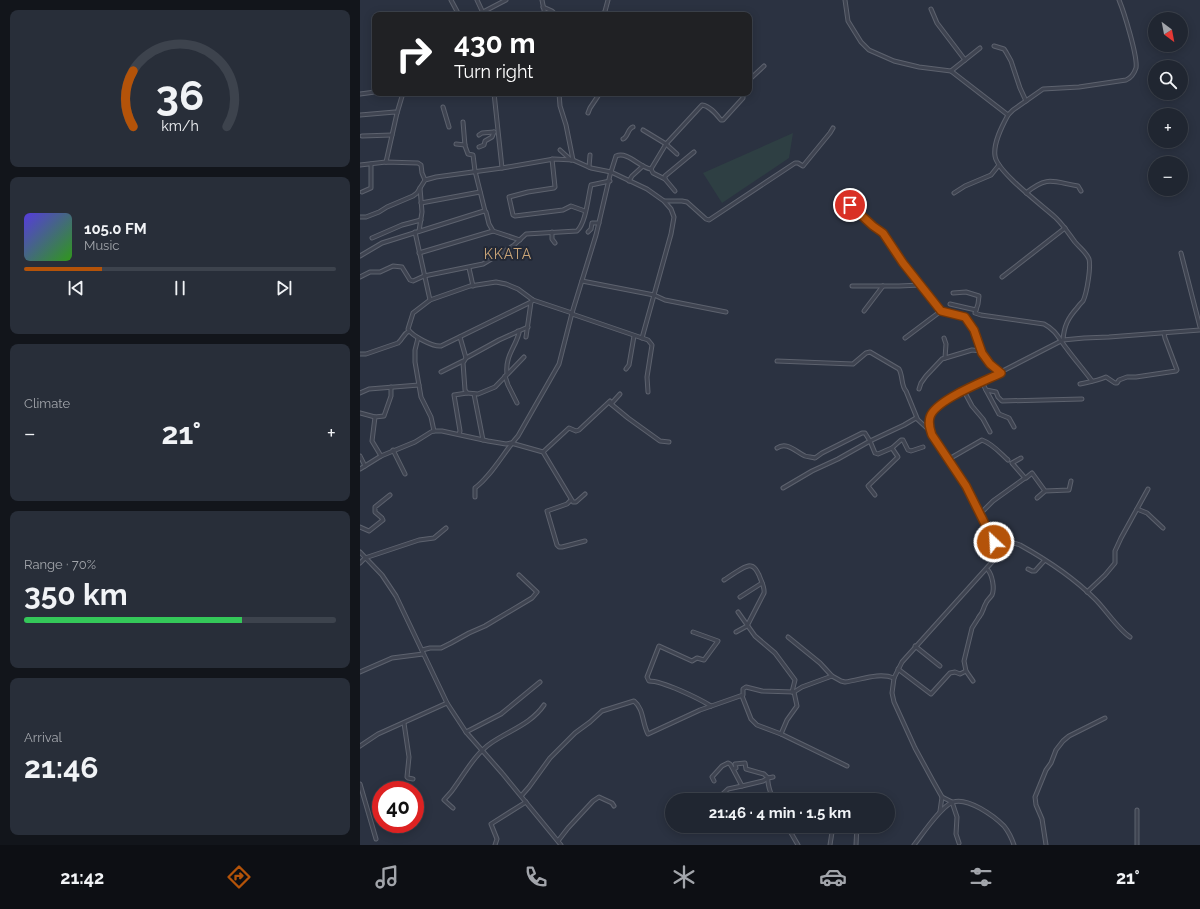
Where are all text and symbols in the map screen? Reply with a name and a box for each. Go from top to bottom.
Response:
north arrow [1148,12,1188,52]
map controls [1148,12,1188,196]
text: 430 m [454,27,536,60]
icon: right [388,28,440,80]
button: search [1148,60,1188,100]
text: Turn right [454,61,533,82]
text: 36 [156,70,204,119]
button: + [1148,108,1188,148]
text: km/h [161,117,199,133]
button: − [1148,156,1188,196]
pin [833,188,867,222]
icon: arrive [839,194,861,216]
text: 105.0 FM [84,220,147,238]
text: Music [84,238,119,253]
district label: KKATA [484,246,532,262]
icon: previous [65,277,87,299]
icon: pause [169,277,191,299]
icon: next [273,277,295,299]
text: Climate [24,396,70,411]
text: 21° [162,416,201,451]
text: − [24,420,36,446]
text: + [327,420,336,446]
position arrow [973,521,1015,563]
text: Range · 70% [24,557,96,572]
text: 350 km [24,577,128,612]
text: Arrival [24,730,62,745]
text: 21:46 [24,750,99,785]
speed limit sign: 40 [372,781,424,833]
text: 21:46 · 4 min · 1.5 km [709,804,851,822]
icon: directions [225,863,253,891]
icon: music [373,863,401,891]
icon: phone [522,863,550,891]
icon: climate [670,863,698,891]
icon: car [819,863,847,891]
icon: filters [967,863,995,891]
text: 21:42 [60,867,104,888]
text: 21° [1116,867,1140,888]

